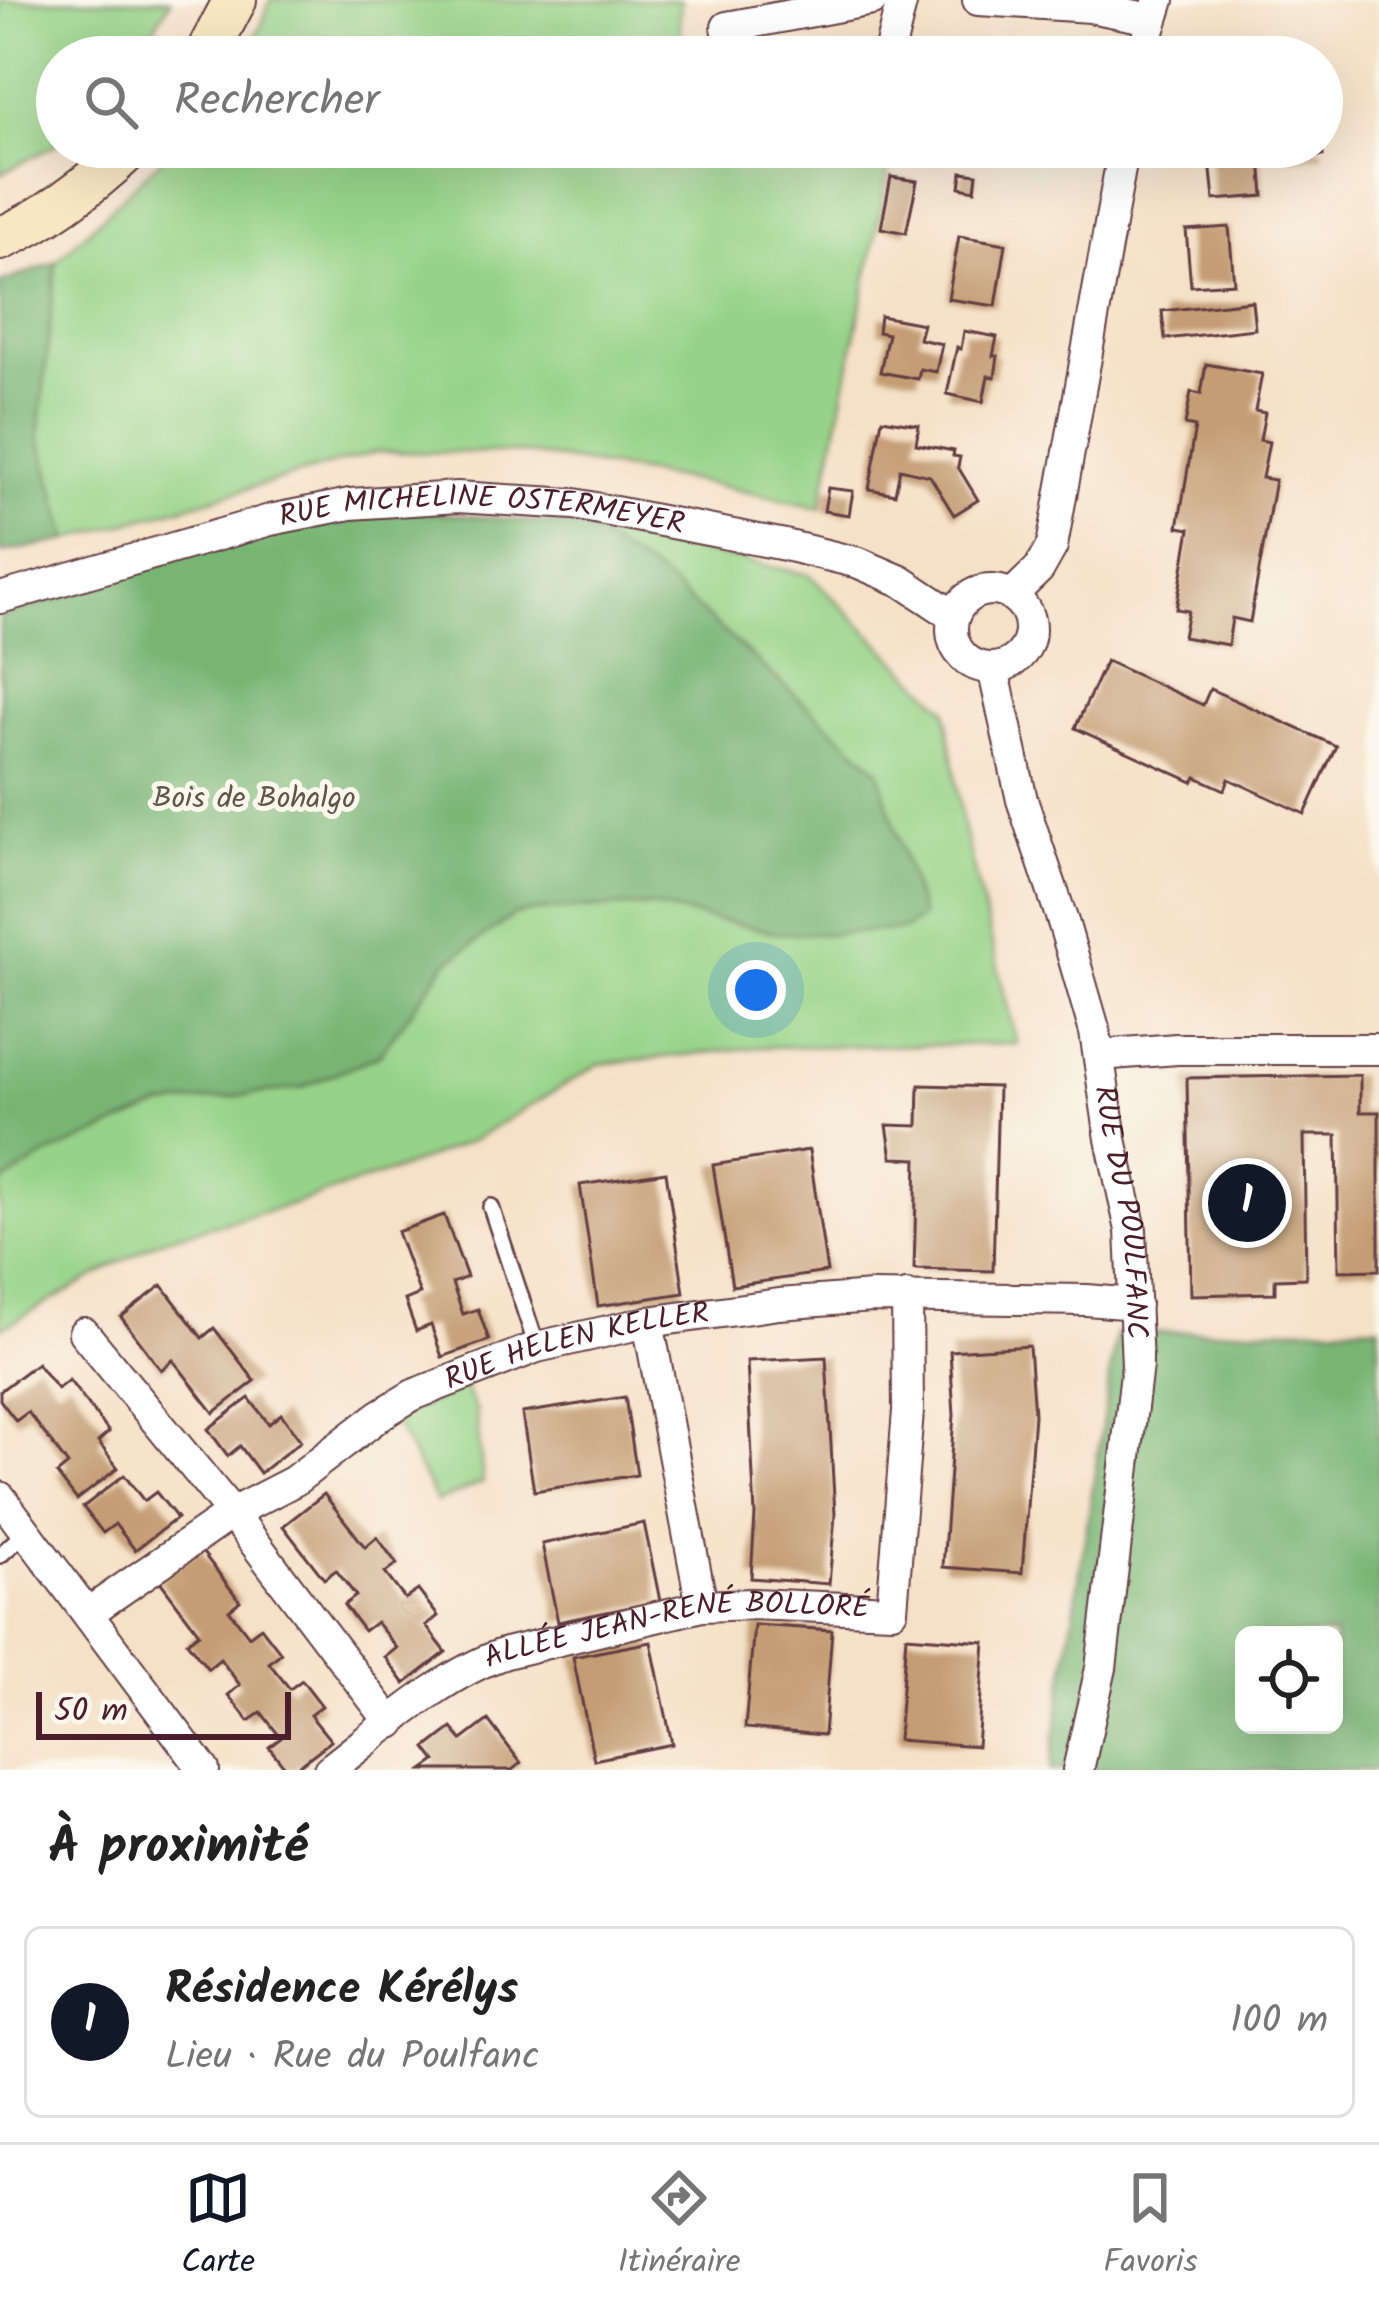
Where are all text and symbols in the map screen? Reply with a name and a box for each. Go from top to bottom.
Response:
search box [36,36,1343,168]
text: Rechercher [174,66,379,138]
icon: search [78,69,144,135]
street label: RUE MICHELINE OSTERMEYER [275,473,689,549]
park label: Bois de Bohalgo [152,775,356,823]
your location [726,960,786,1020]
street label: RUE DU POULFANC [1079,1083,1160,1340]
pin: 1 [1208,1158,1286,1248]
street label: RUE HELEN KELLER [438,1290,712,1404]
street label: ALLÉE JEAN-RENÉ BOLLORÉ [477,1580,872,1683]
map controls [1235,1626,1343,1734]
button: locate [1235,1626,1343,1734]
scale bar [36,1686,291,1739]
text: 50 m [54,1686,128,1739]
text: À proximité [48,1808,308,1889]
text: Résidence Kérélys [165,1955,518,2027]
text: 1 [84,1991,96,2053]
text: 100 m [1230,1991,1328,2053]
text: Lieu · Rue du Poulfanc [165,2027,539,2089]
tab: Carte [181,2165,255,2290]
tab: Itinéraire [618,2165,741,2290]
tab: Favoris [1103,2165,1198,2290]

